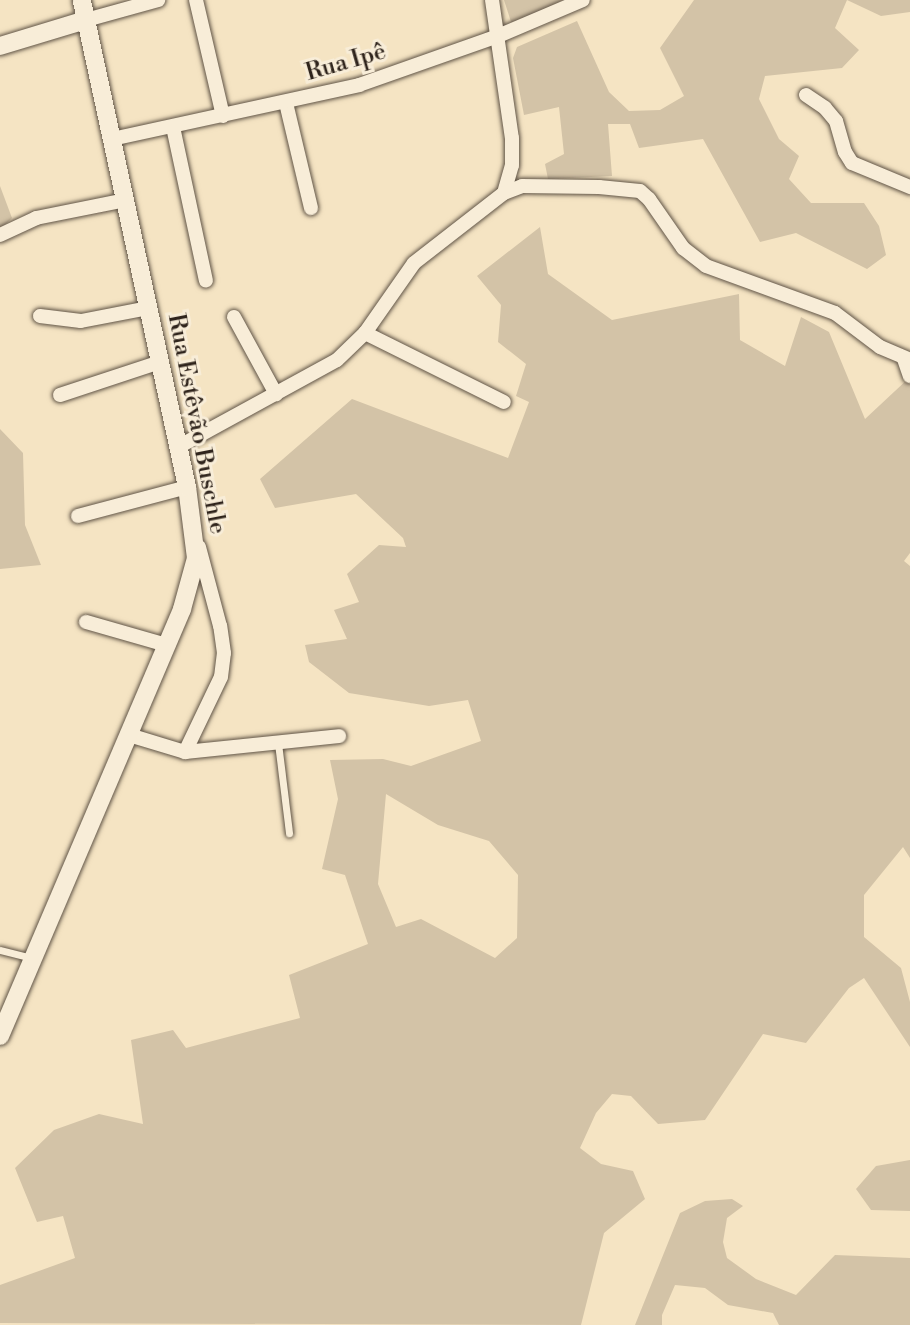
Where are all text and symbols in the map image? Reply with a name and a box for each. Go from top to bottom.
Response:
street label: Rua Ipê [302,38,390,88]
street label: Rua Estêvão Buschle [161,311,231,537]

